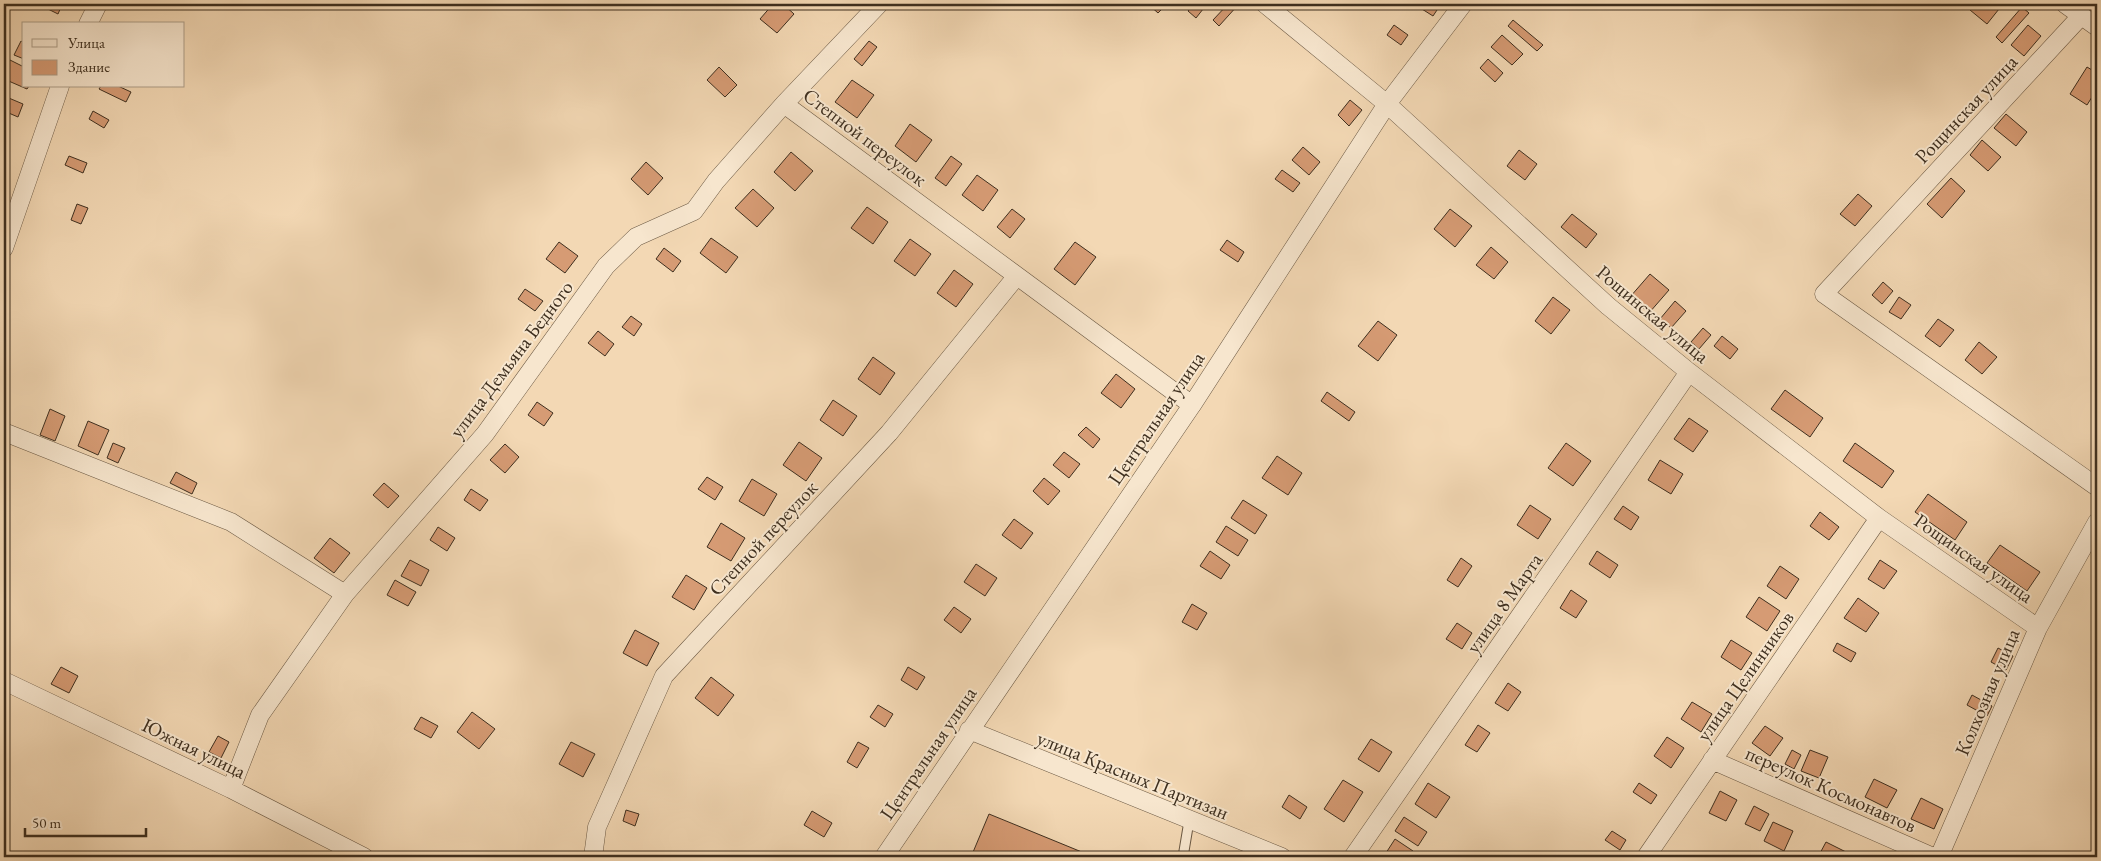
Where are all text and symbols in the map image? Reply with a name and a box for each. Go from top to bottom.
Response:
legend [22,22,185,88]
text: Улица [67,33,105,52]
street label: Рощинская улица [1909,49,2023,169]
text: Здание [68,57,110,76]
street label: Степной переулок [798,82,932,192]
street label: Рощинская улица [1591,259,1715,369]
street label: улица Демьяна Бедного [443,275,579,443]
street label: Центральная улица [1102,346,1210,490]
street label: Степной переулок [703,475,823,601]
street label: Рощинская улица [1909,507,2039,609]
street label: улица 8 Марта [1460,548,1548,658]
street label: улица Целинников [1690,606,1800,746]
street label: Колхозная улица [1949,625,2025,759]
street label: Центральная улица [874,681,982,825]
street label: Южная улица [138,712,250,784]
street label: улица Красных Партизан [1033,725,1233,825]
street label: переулок Космонавтов [1742,740,1920,838]
scale bar [25,806,146,838]
text: 50 m [32,813,61,832]

